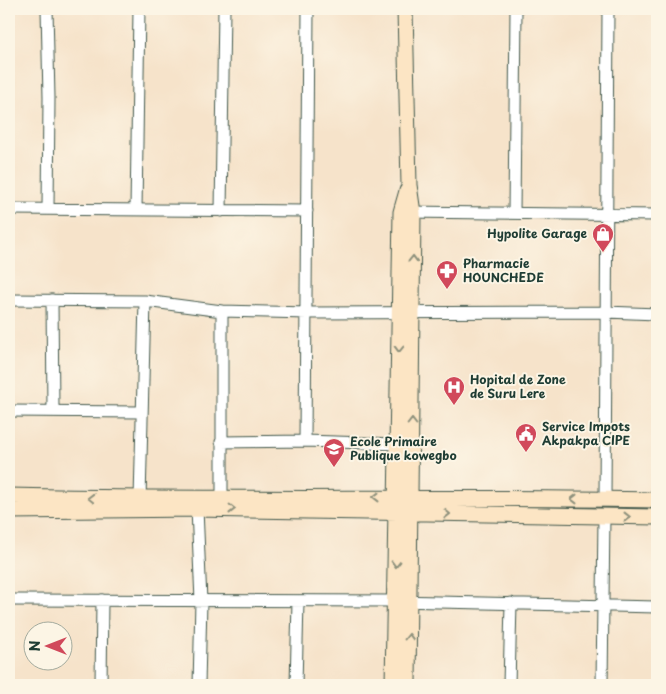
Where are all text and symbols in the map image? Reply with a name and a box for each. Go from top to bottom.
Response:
shop icon: Hypolite Garage [591,222,615,253]
place label: Hypolite Garage [487,224,587,242]
place label: Pharmacie HOUNCHEDE [463,254,544,286]
one-way arrow [407,255,418,263]
pharmacy icon: Pharmacie HOUNCHEDE [435,259,459,290]
one-way arrow [394,345,404,353]
place label: Hopital de Zone de Suru Lere [470,370,566,402]
hospital icon: Hopital de Zone de Suru Lere [442,375,466,406]
place label: Service Impots Akpakpa CIPE [542,417,631,449]
one-way arrow [407,418,417,426]
public building icon: Service Impots Akpakpa CIPE [514,422,538,453]
place label: Ecole Primaire Publique kowegbo [350,432,457,464]
school or university icon: Ecole Primaire Publique kowegbo [322,437,346,468]
one-way arrow [372,492,380,502]
one-way arrow [87,493,94,503]
one-way arrow [569,494,577,504]
one-way arrow [229,504,237,515]
one-way arrow [444,509,452,519]
one-way arrow [624,512,632,522]
one-way arrow [390,560,401,568]
north arrow [22,622,72,672]
one-way arrow [404,632,414,640]
text: N [24,640,45,652]

